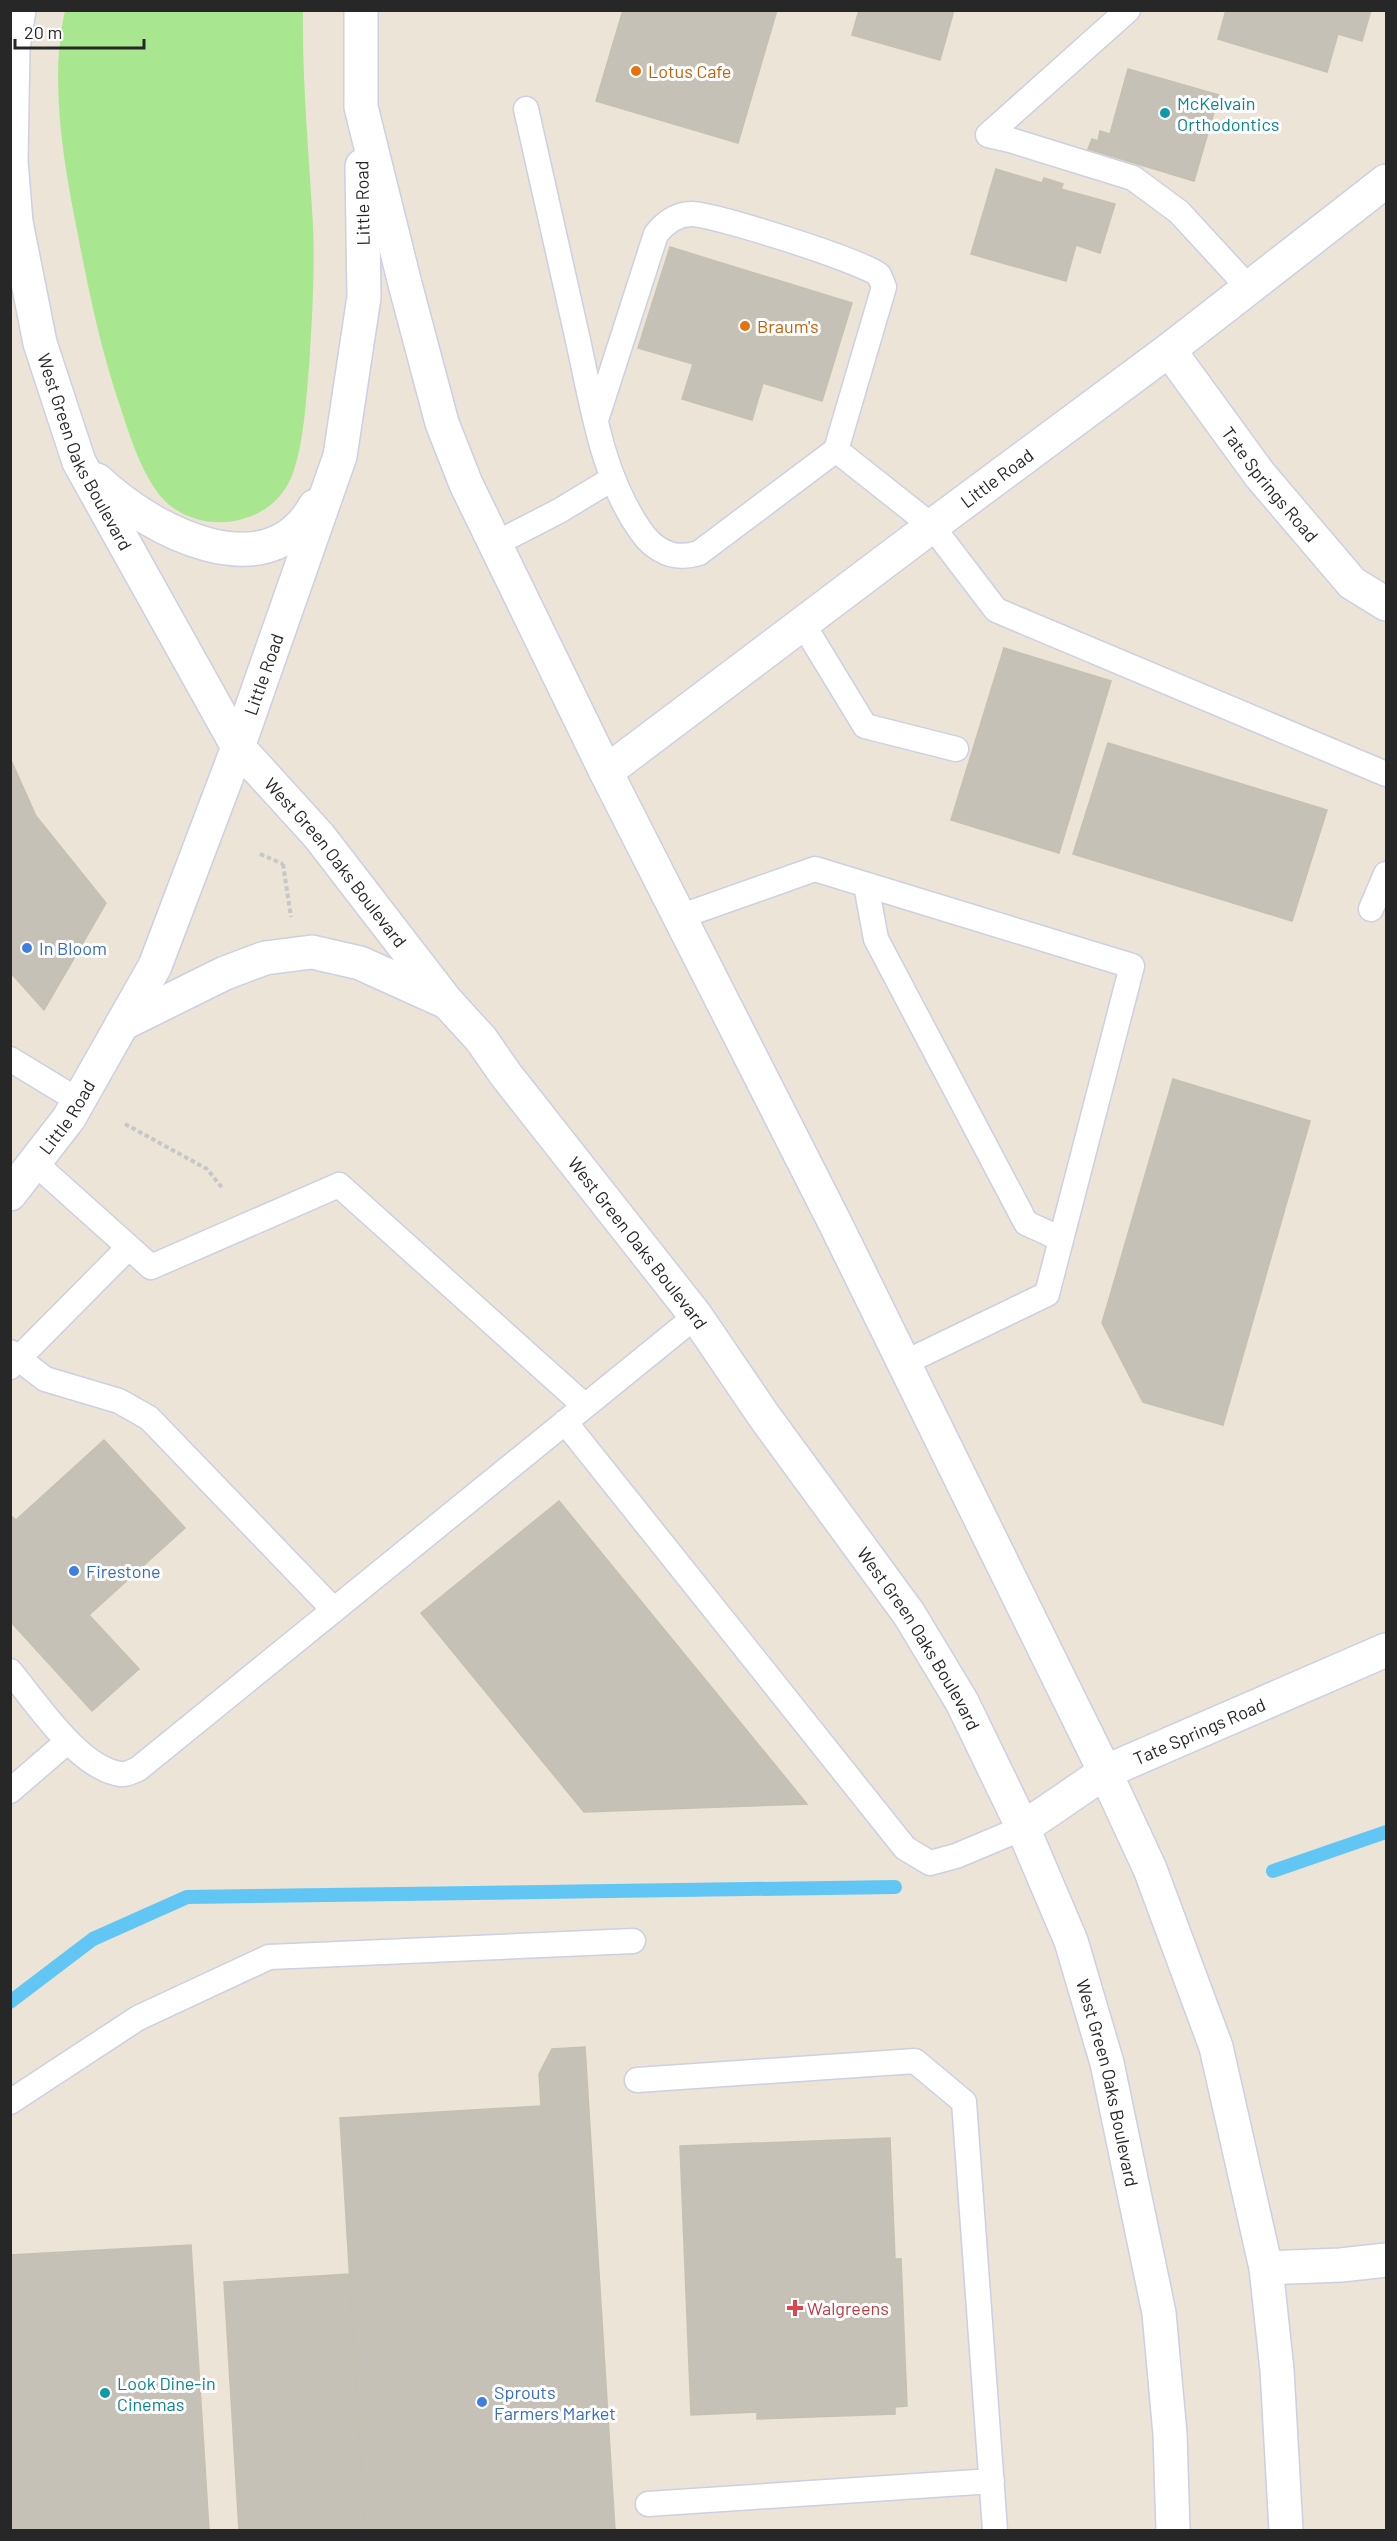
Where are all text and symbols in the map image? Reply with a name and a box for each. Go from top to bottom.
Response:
scale bar [15,12,144,50]
text: 20 m [24,21,62,43]
place label: Lotus Cafe [648,60,731,82]
marker: Lotus Cafe [629,64,643,78]
place label: McKelvain Orthodontics [1177,92,1279,135]
marker: McKelvain Orthodontics [1158,106,1172,120]
street label: Little Road [350,160,374,246]
place label: Braum's [757,315,819,337]
marker: Braum's [738,319,752,333]
street label: West Green Oaks Boulevard [33,351,137,554]
street label: Tate Springs Road [1217,422,1323,546]
street label: Little Road [956,444,1037,512]
street label: Little Road [239,631,288,718]
street label: West Green Oaks Boulevard [260,773,412,952]
place label: In Bloom [39,937,107,959]
marker: In Bloom [20,941,34,955]
street label: Little Road [34,1076,99,1159]
street label: West Green Oaks Boulevard [564,1152,712,1333]
street label: West Green Oaks Boulevard [853,1543,985,1734]
place label: Firestone [86,1560,161,1582]
marker: Firestone [67,1564,81,1578]
street label: Tate Springs Road [1130,1693,1269,1769]
street label: West Green Oaks Boulevard [1072,1976,1143,2188]
place label: Walgreens [807,2297,889,2319]
marker: Walgreens [788,2301,802,2315]
place label: Look Dine-in Cinemas [117,2372,216,2415]
place label: Sprouts Farmers Market [494,2381,616,2424]
marker: Look Dine-in Cinemas [98,2386,112,2400]
marker: Sprouts Farmers Market [475,2395,489,2409]

